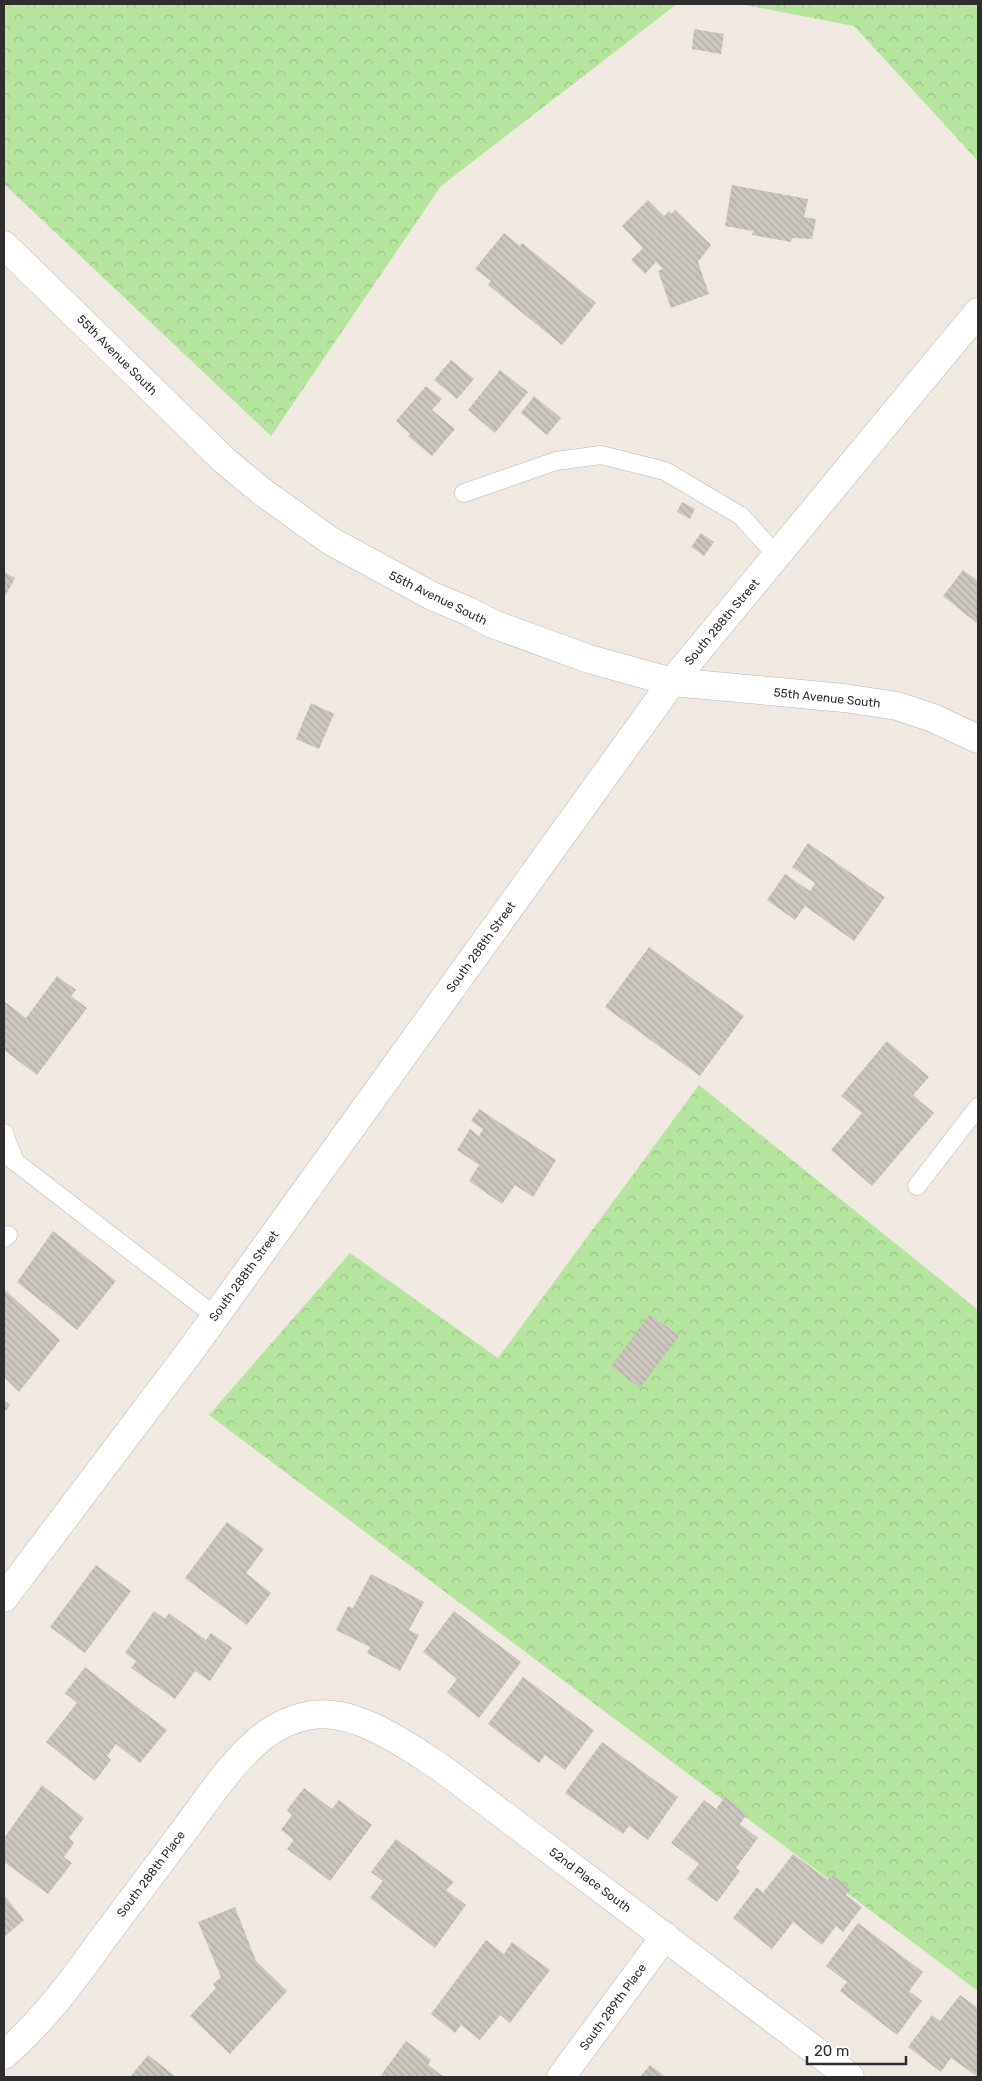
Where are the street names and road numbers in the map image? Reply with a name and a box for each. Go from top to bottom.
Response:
street label: 55th Avenue South [74,312,160,398]
street label: 55th Avenue South [387,568,489,628]
street label: South 288th Street [682,576,762,668]
street label: 55th Avenue South [773,685,881,711]
street label: South 288th Street [443,899,519,995]
street label: South 288th Street [206,1228,282,1324]
street label: South 288th Place [114,1828,188,1920]
street label: 52nd Place South [546,1845,634,1915]
street label: South 289th Place [577,1961,649,2053]

